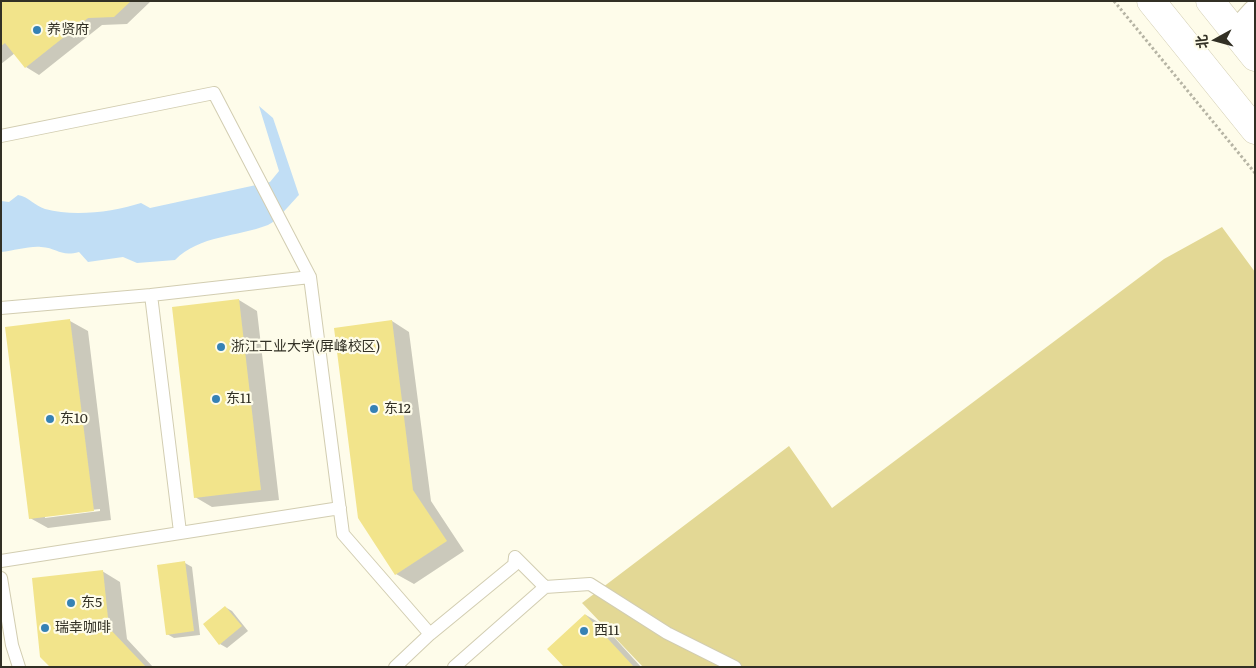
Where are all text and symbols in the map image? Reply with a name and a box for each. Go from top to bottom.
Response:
north arrow [1191,15,1241,65]
place label: 养贤府 [47,22,89,38]
marker: 养贤府 [31,24,43,36]
text: 北 [1190,34,1212,50]
place label: 浙江工业大学(屏峰校区) [231,339,380,355]
marker: 浙江工业大学(屏峰校区) [215,341,227,353]
place label: 东11 [226,391,251,407]
marker: 东11 [210,393,222,405]
place label: 东12 [384,401,411,417]
marker: 东12 [368,403,380,415]
place label: 东10 [60,411,88,427]
marker: 东10 [44,413,56,425]
place label: 东5 [81,595,102,611]
marker: 东5 [65,597,77,609]
place label: 瑞幸咖啡 [55,620,111,636]
marker: 瑞幸咖啡 [39,622,51,634]
place label: 西11 [594,623,619,639]
marker: 西11 [578,625,590,637]

